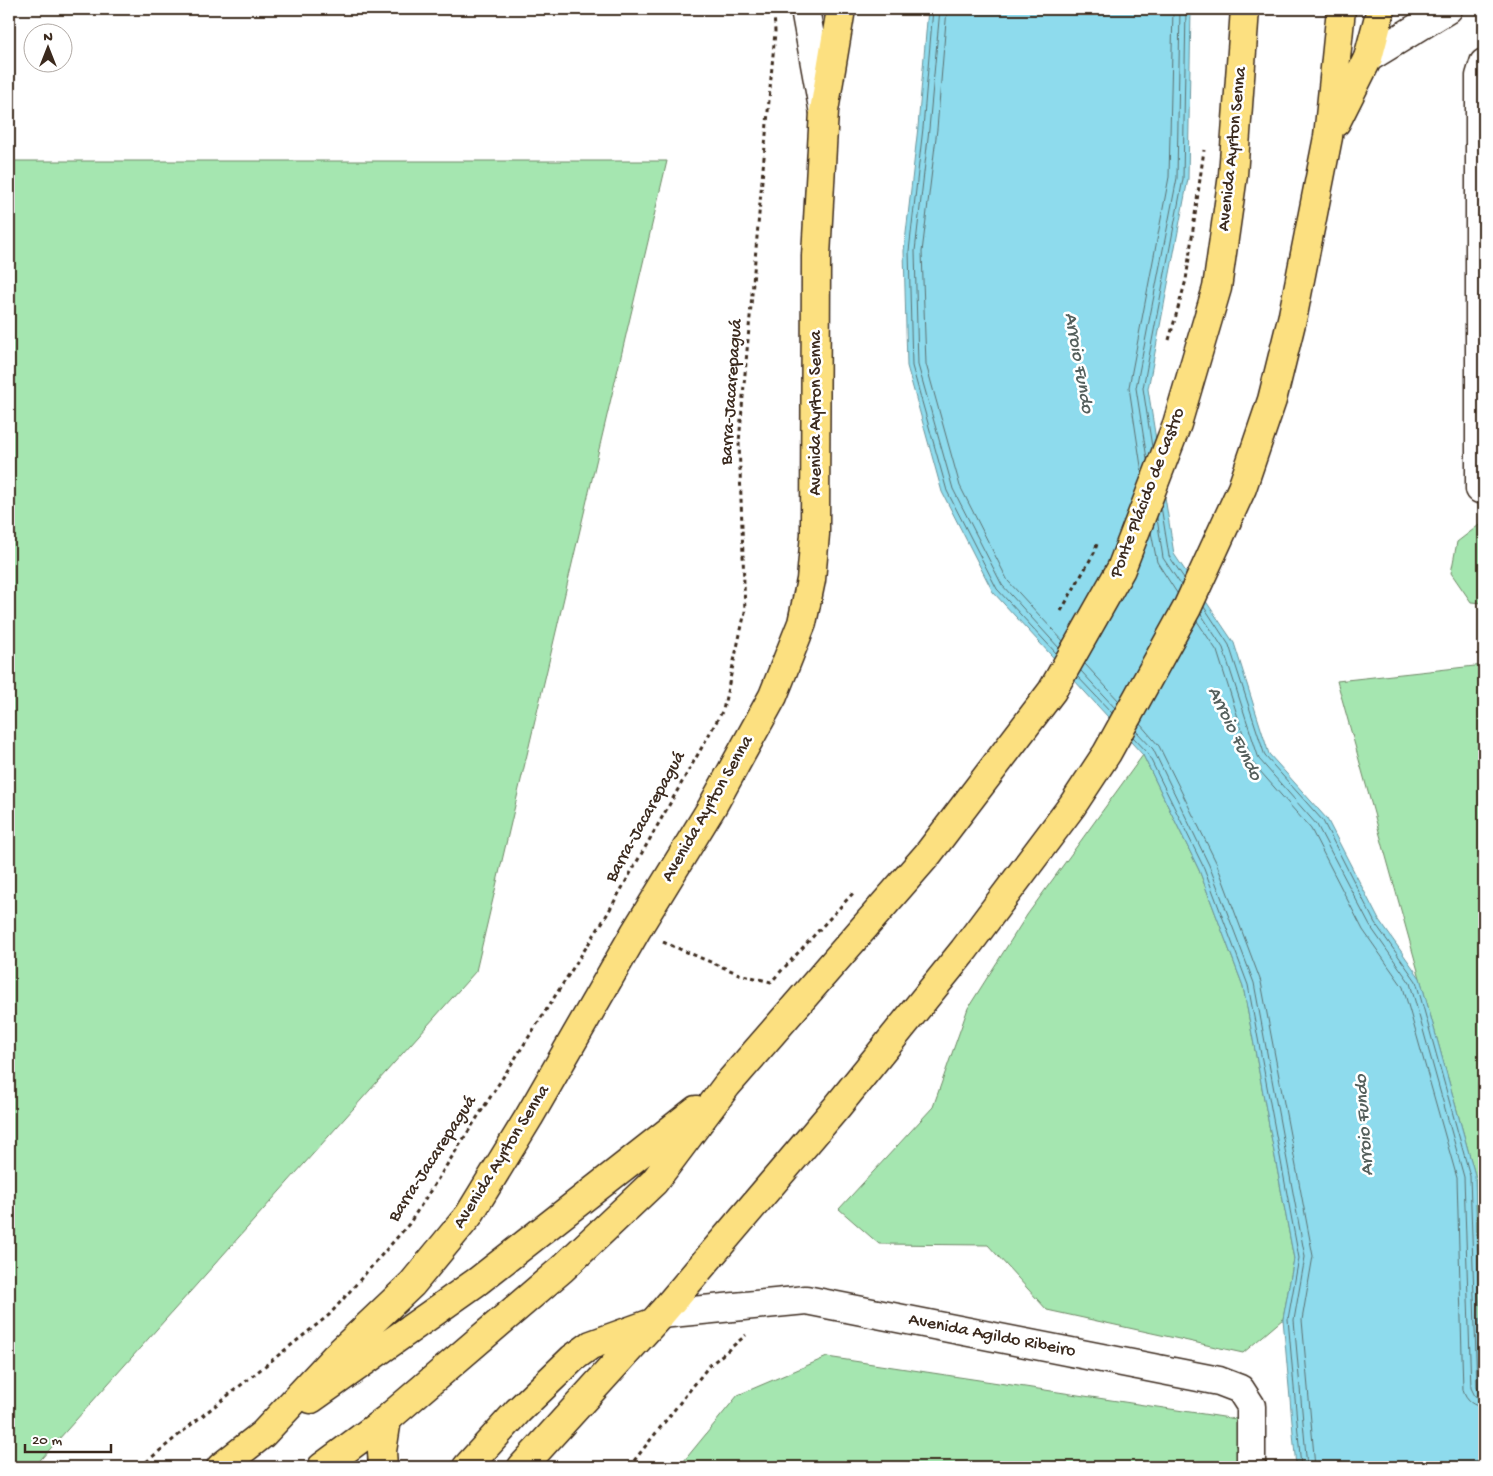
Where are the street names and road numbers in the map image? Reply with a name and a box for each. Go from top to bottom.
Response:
street label: Avenida Ayrton Senna [1214,65,1252,232]
street label: Barra-Jacarepaguá [716,317,748,467]
street label: Avenida Ayrton Senna [806,329,827,496]
street label: Ponte Plácido de Castro [1106,405,1190,582]
street label: Avenida Ayrton Senna [658,731,759,886]
street label: Barra-Jacarepaguá [601,747,691,887]
street label: Avenida Ayrton Senna [449,1081,555,1233]
street label: Barra-Jacarepaguá [384,1091,482,1227]
street label: Avenida Agildo Ribeiro [907,1310,1077,1362]

